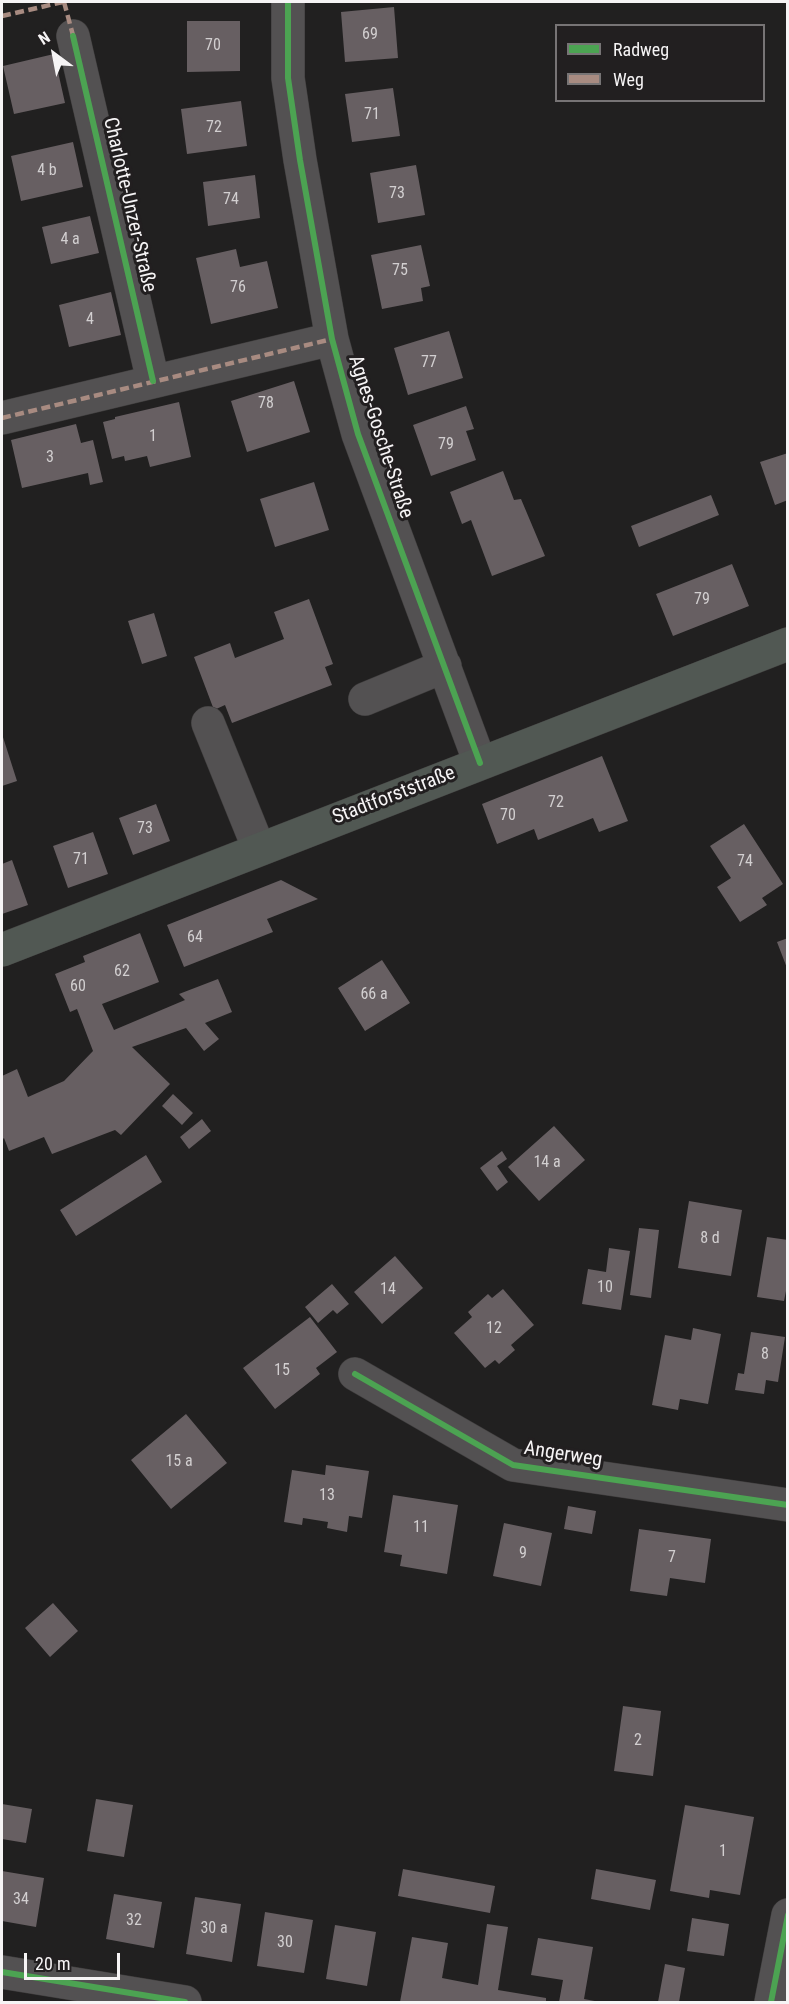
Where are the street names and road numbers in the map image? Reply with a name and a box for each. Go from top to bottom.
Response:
street label: Charlotte-Unzer-Straße [97,115,161,295]
street label: Agnes-Gosche-Straße [342,352,418,522]
street label: Stadtforststraße [329,762,459,830]
street label: Angerweg [522,1437,604,1473]

